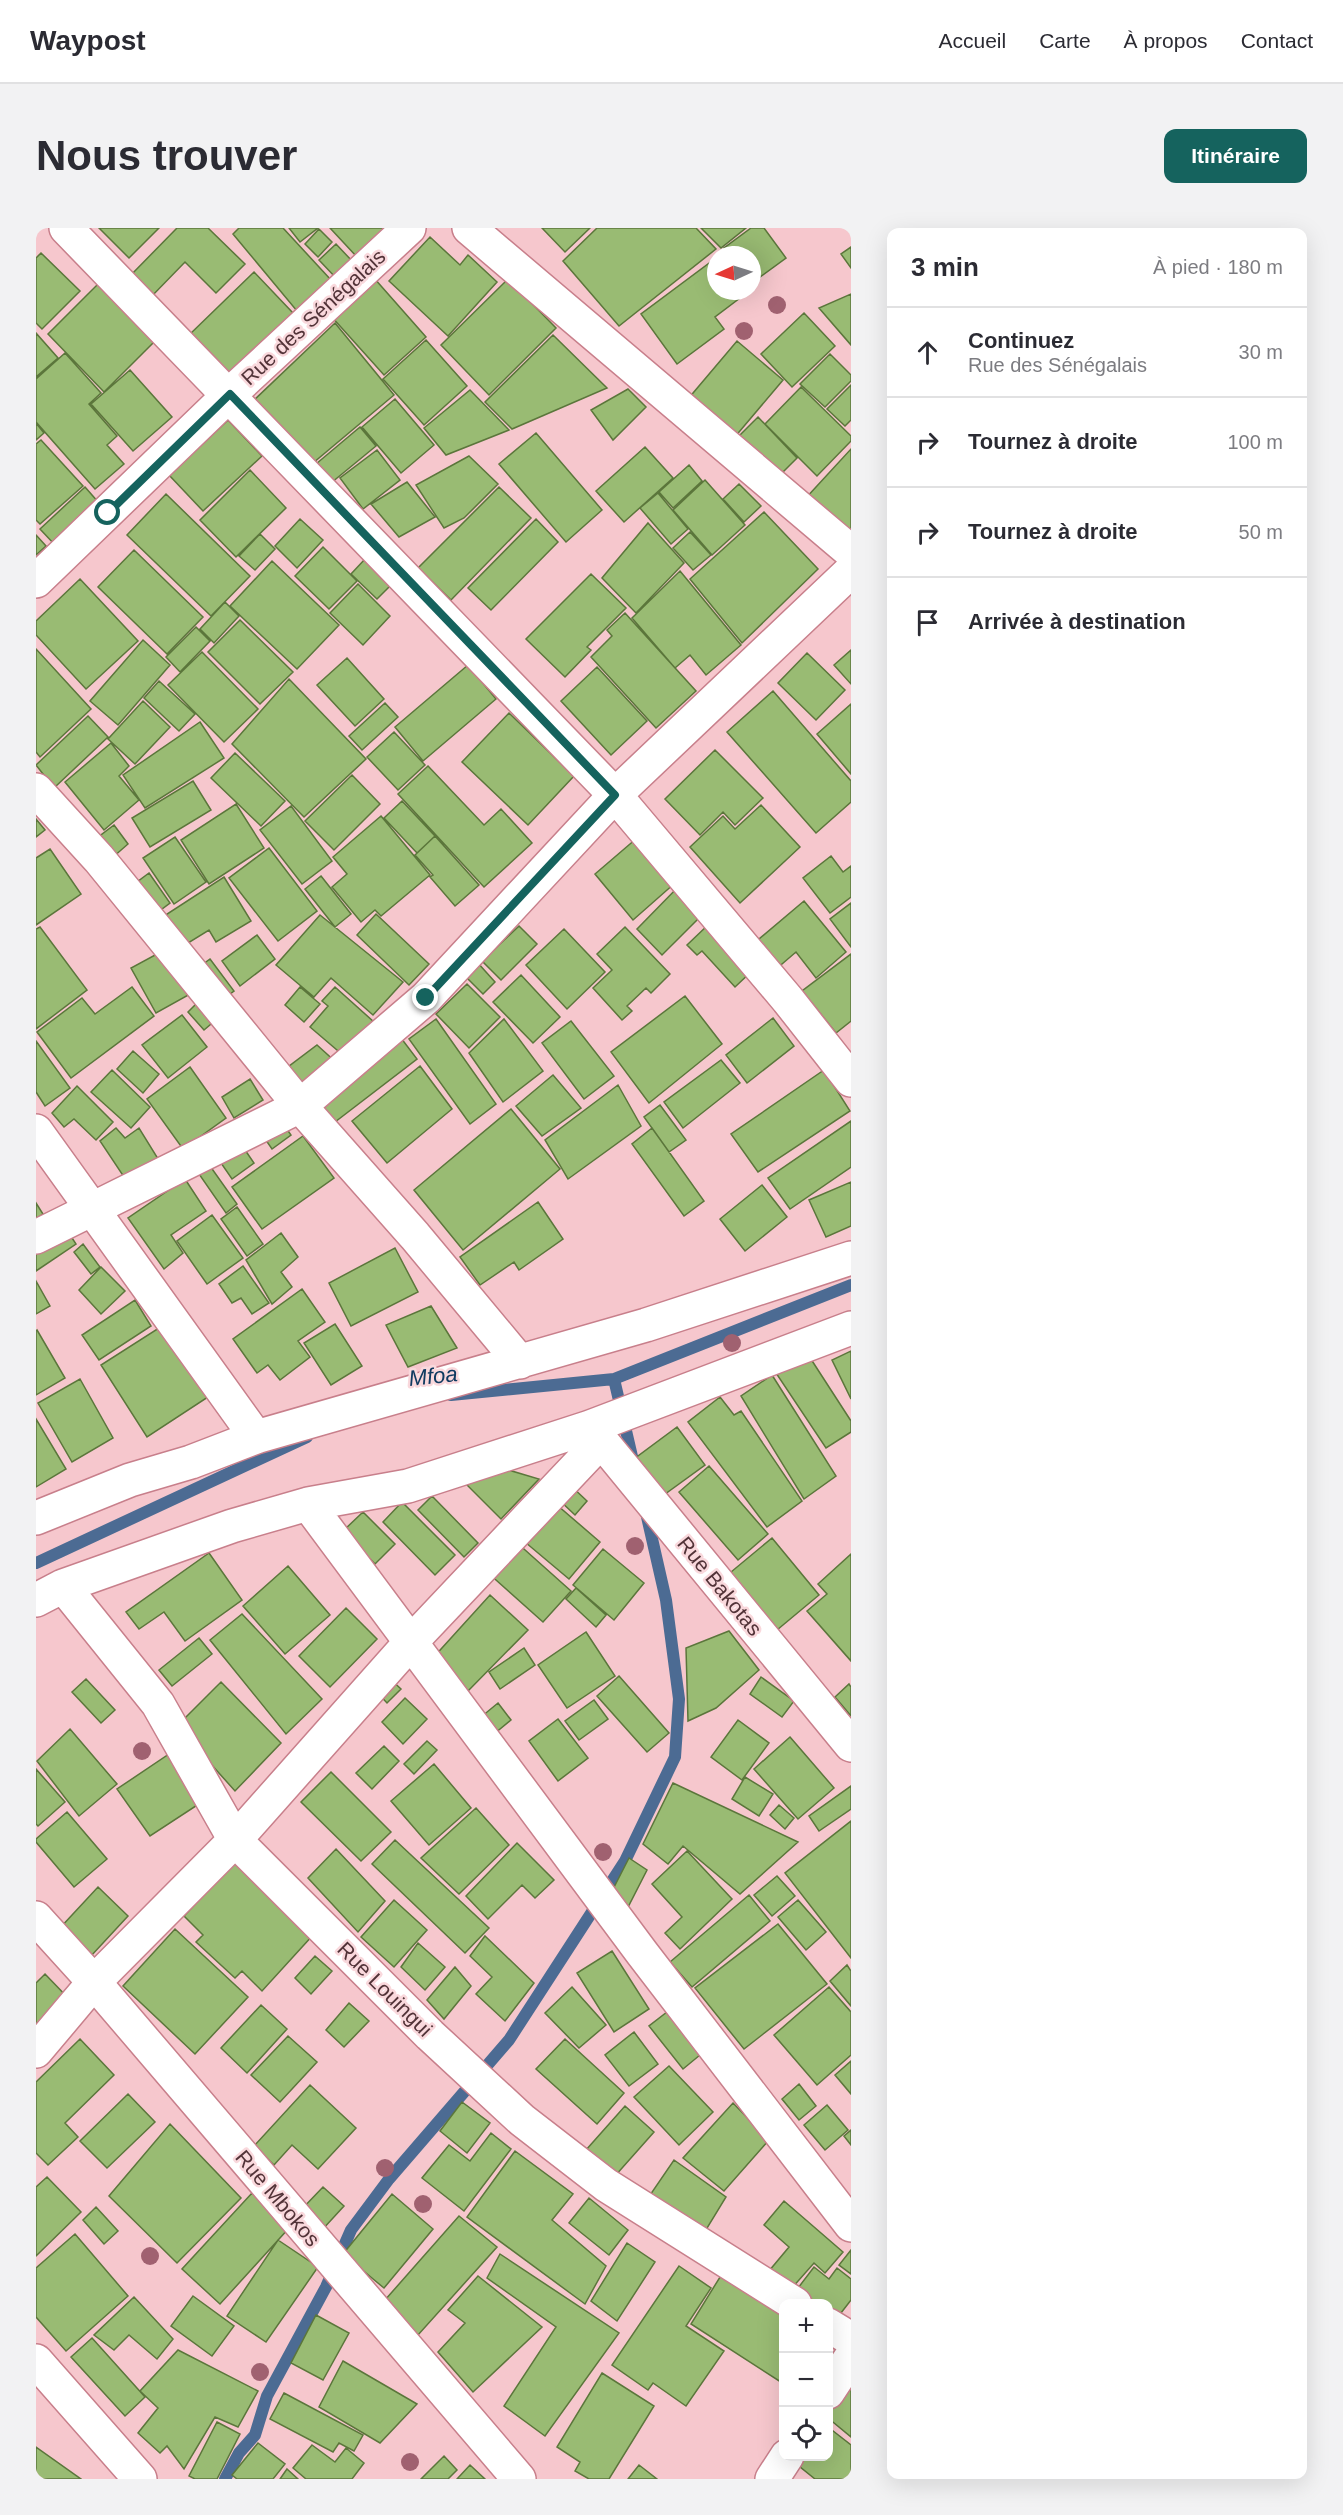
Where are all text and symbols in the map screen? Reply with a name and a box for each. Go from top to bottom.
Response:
text: Waypost [30,25,146,56]
text: Accueil [939,29,1006,52]
text: Carte [1039,29,1091,52]
text: À propos [1124,29,1208,52]
text: Contact [1241,29,1313,52]
button: Itinéraire [1164,129,1307,183]
text: Nous trouver [36,132,297,179]
street label: Rue des Sénégalais [236,244,390,390]
north arrow [707,246,761,300]
text: 3 min [911,252,979,282]
text: À pied · 180 m [1153,256,1283,278]
text: Continuez [968,328,1074,353]
icon: ahead [911,336,944,369]
text: 30 m [1239,341,1283,363]
text: Rue des Sénégalais [968,354,1147,376]
icon: right [911,426,944,459]
text: Tournez à droite [968,429,1138,454]
text: 100 m [1227,431,1283,453]
route start [94,499,120,525]
icon: right [911,516,944,549]
text: Tournez à droite [968,519,1138,544]
text: 50 m [1239,521,1283,543]
icon: arrive [911,606,944,639]
text: Arrivée à destination [968,609,1186,634]
route end [412,984,438,1010]
water label: Mfoa [407,1361,459,1391]
street label: Rue Bakotas [673,1532,767,1640]
street label: Rue Louingui [333,1937,437,2041]
street label: Rue Mbokos [231,2145,325,2251]
map controls [779,2299,833,2461]
button: + [779,2299,833,2353]
button: − [779,2353,833,2407]
button: locate [779,2407,833,2461]

